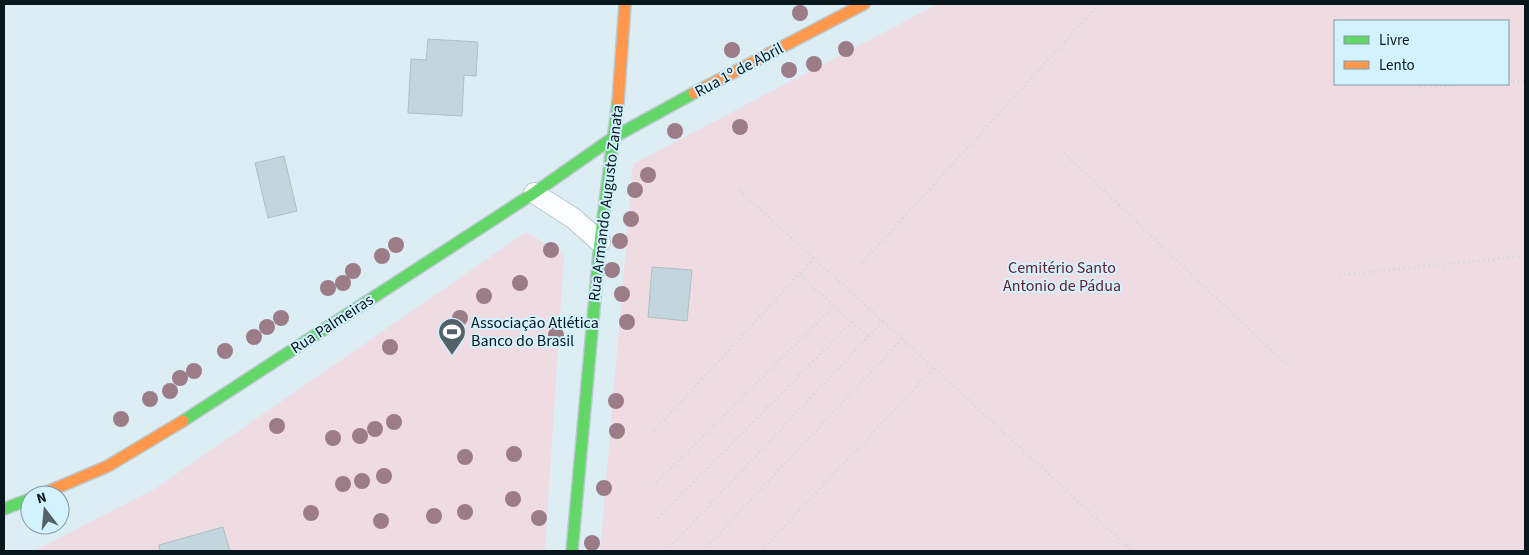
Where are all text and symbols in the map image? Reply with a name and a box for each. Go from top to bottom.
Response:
legend [1334,20,1509,85]
text: Livre [1379,30,1409,51]
street label: Rua 1º de Abril [691,37,787,103]
text: Lento [1379,55,1415,76]
street label: Rua Armando Augusto Zanata [583,103,629,303]
park label: Cemitério Santo Antonio de Pádua [1003,257,1121,297]
street label: Rua Palmeiras [286,289,378,359]
place label: Associação Atlética Banco do Brasil [471,312,599,352]
sports icon: Associação Atlética Banco do Brasil [437,317,467,356]
north arrow [20,485,70,535]
text: N [34,488,49,509]

